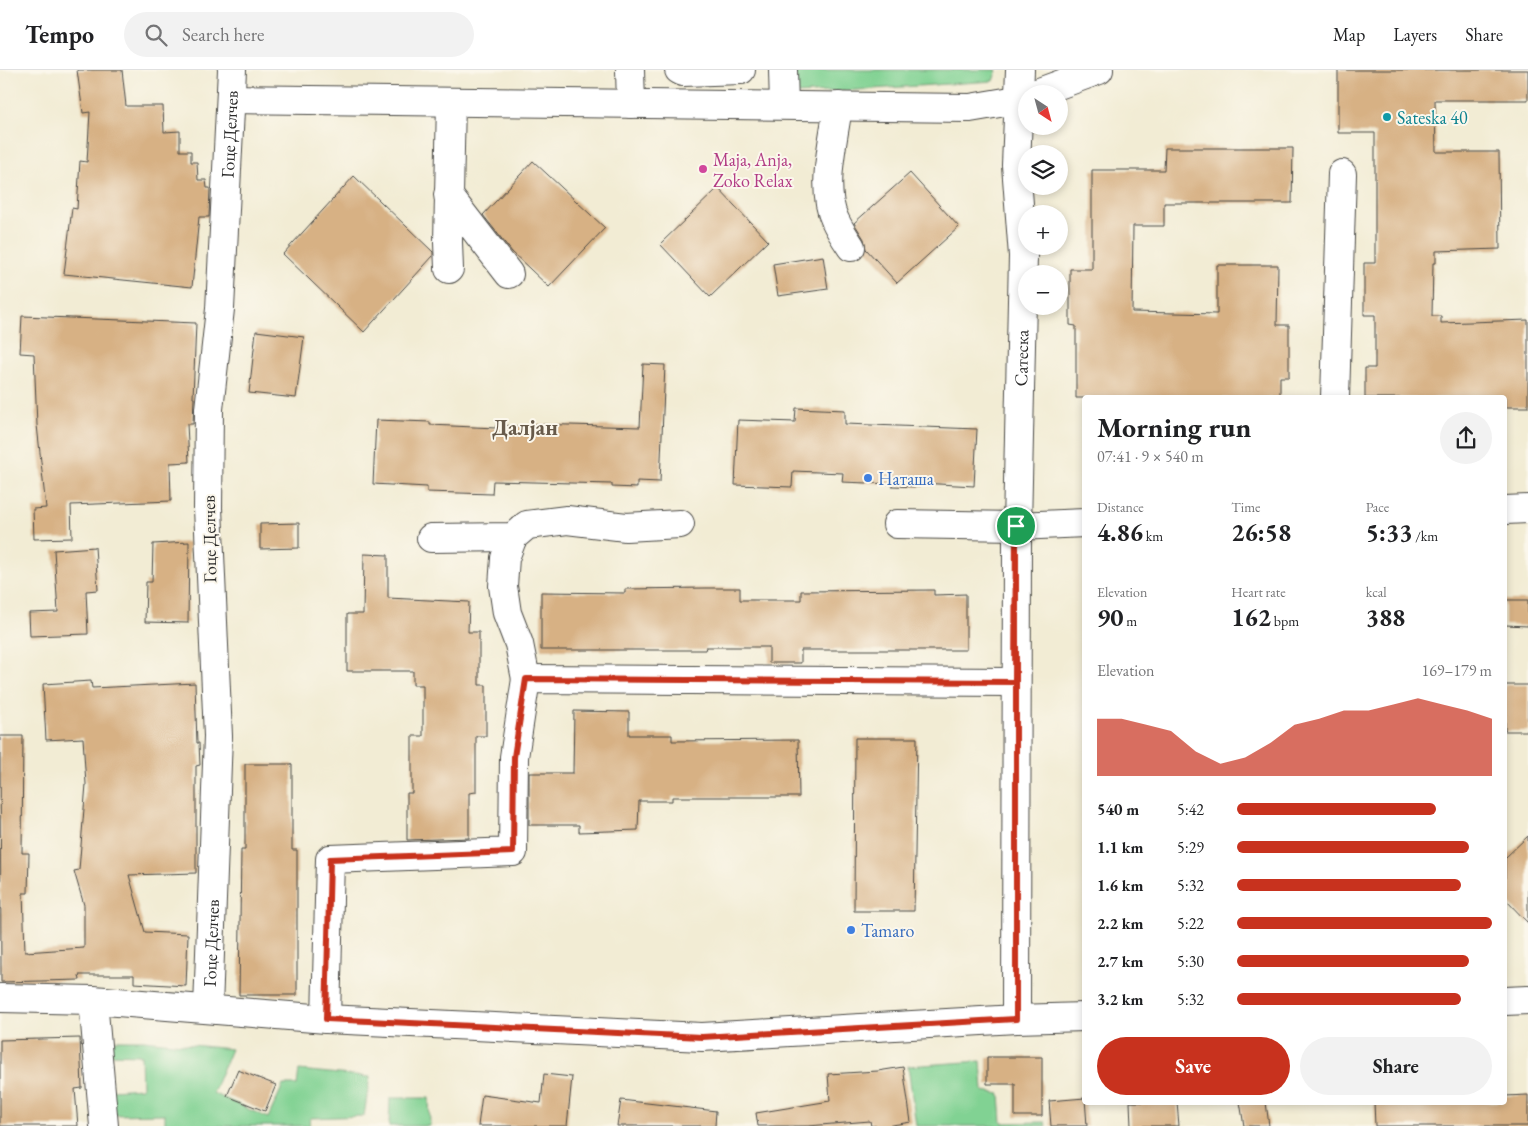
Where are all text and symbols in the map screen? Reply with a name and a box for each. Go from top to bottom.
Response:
search box [124,12,474,57]
text: Tempo [25,19,94,50]
icon: search [142,21,170,49]
text: Search here [182,22,264,47]
text: Map [1333,23,1365,46]
text: Layers [1393,23,1437,46]
text: Share [1465,23,1503,46]
north arrow [1018,85,1068,135]
map controls [1018,85,1068,315]
street label: Гоце Делчев [215,90,242,179]
place label: Sateska 40 [1397,106,1468,129]
marker: Sateska 40 [1381,111,1393,123]
button: layers [1018,145,1068,195]
place label: Maja, Anja, Zoko Relax [713,148,793,192]
marker: Maja, Anja, Zoko Relax [697,163,709,175]
button: + [1018,205,1068,255]
button: − [1018,265,1068,315]
street label: Сатеска [1009,329,1033,387]
text: Morning run [1097,409,1251,445]
button: share [1440,412,1492,464]
district label: Далјан [492,413,558,442]
text: 07:41 · 9 × 540 m [1097,446,1204,467]
place label: Наташа [878,467,935,490]
marker: Наташа [862,472,874,484]
street label: Гоце Делчев [197,495,221,583]
text: Distance [1097,498,1144,516]
text: Time [1231,498,1261,516]
text: Pace [1366,498,1389,516]
pin [995,505,1037,547]
icon: arrive [1002,512,1030,540]
text: 4.86 [1097,516,1143,548]
text: 26:58 [1231,516,1291,548]
text: 5:33 [1366,516,1412,548]
text: km [1143,527,1163,545]
text: /km [1412,527,1438,545]
text: Elevation [1097,583,1147,601]
text: Heart rate [1231,583,1286,601]
text: kcal [1366,583,1387,601]
text: 90 [1097,601,1123,633]
text: 162 [1231,601,1271,633]
text: 388 [1366,601,1405,633]
text: m [1123,612,1137,630]
text: bpm [1271,612,1299,630]
text: Elevation [1097,660,1155,681]
text: 169–179 m [1421,660,1492,681]
text: 540 m [1097,799,1139,820]
text: 5:42 [1177,799,1204,820]
text: 1.1 km [1097,837,1143,858]
text: 5:29 [1177,837,1204,858]
text: 1.6 km [1097,875,1143,896]
text: 5:32 [1177,875,1204,896]
street label: Гоце Делчев [197,898,224,987]
text: 2.2 km [1097,913,1143,934]
text: 5:22 [1177,913,1204,934]
place label: Tamaro [861,919,915,942]
marker: Tamaro [845,924,857,936]
text: 2.7 km [1097,951,1143,972]
text: 5:30 [1177,951,1204,972]
text: 3.2 km [1097,989,1143,1010]
text: 5:32 [1177,989,1204,1010]
button: Save [1097,1037,1290,1095]
button: Share [1300,1037,1492,1095]

